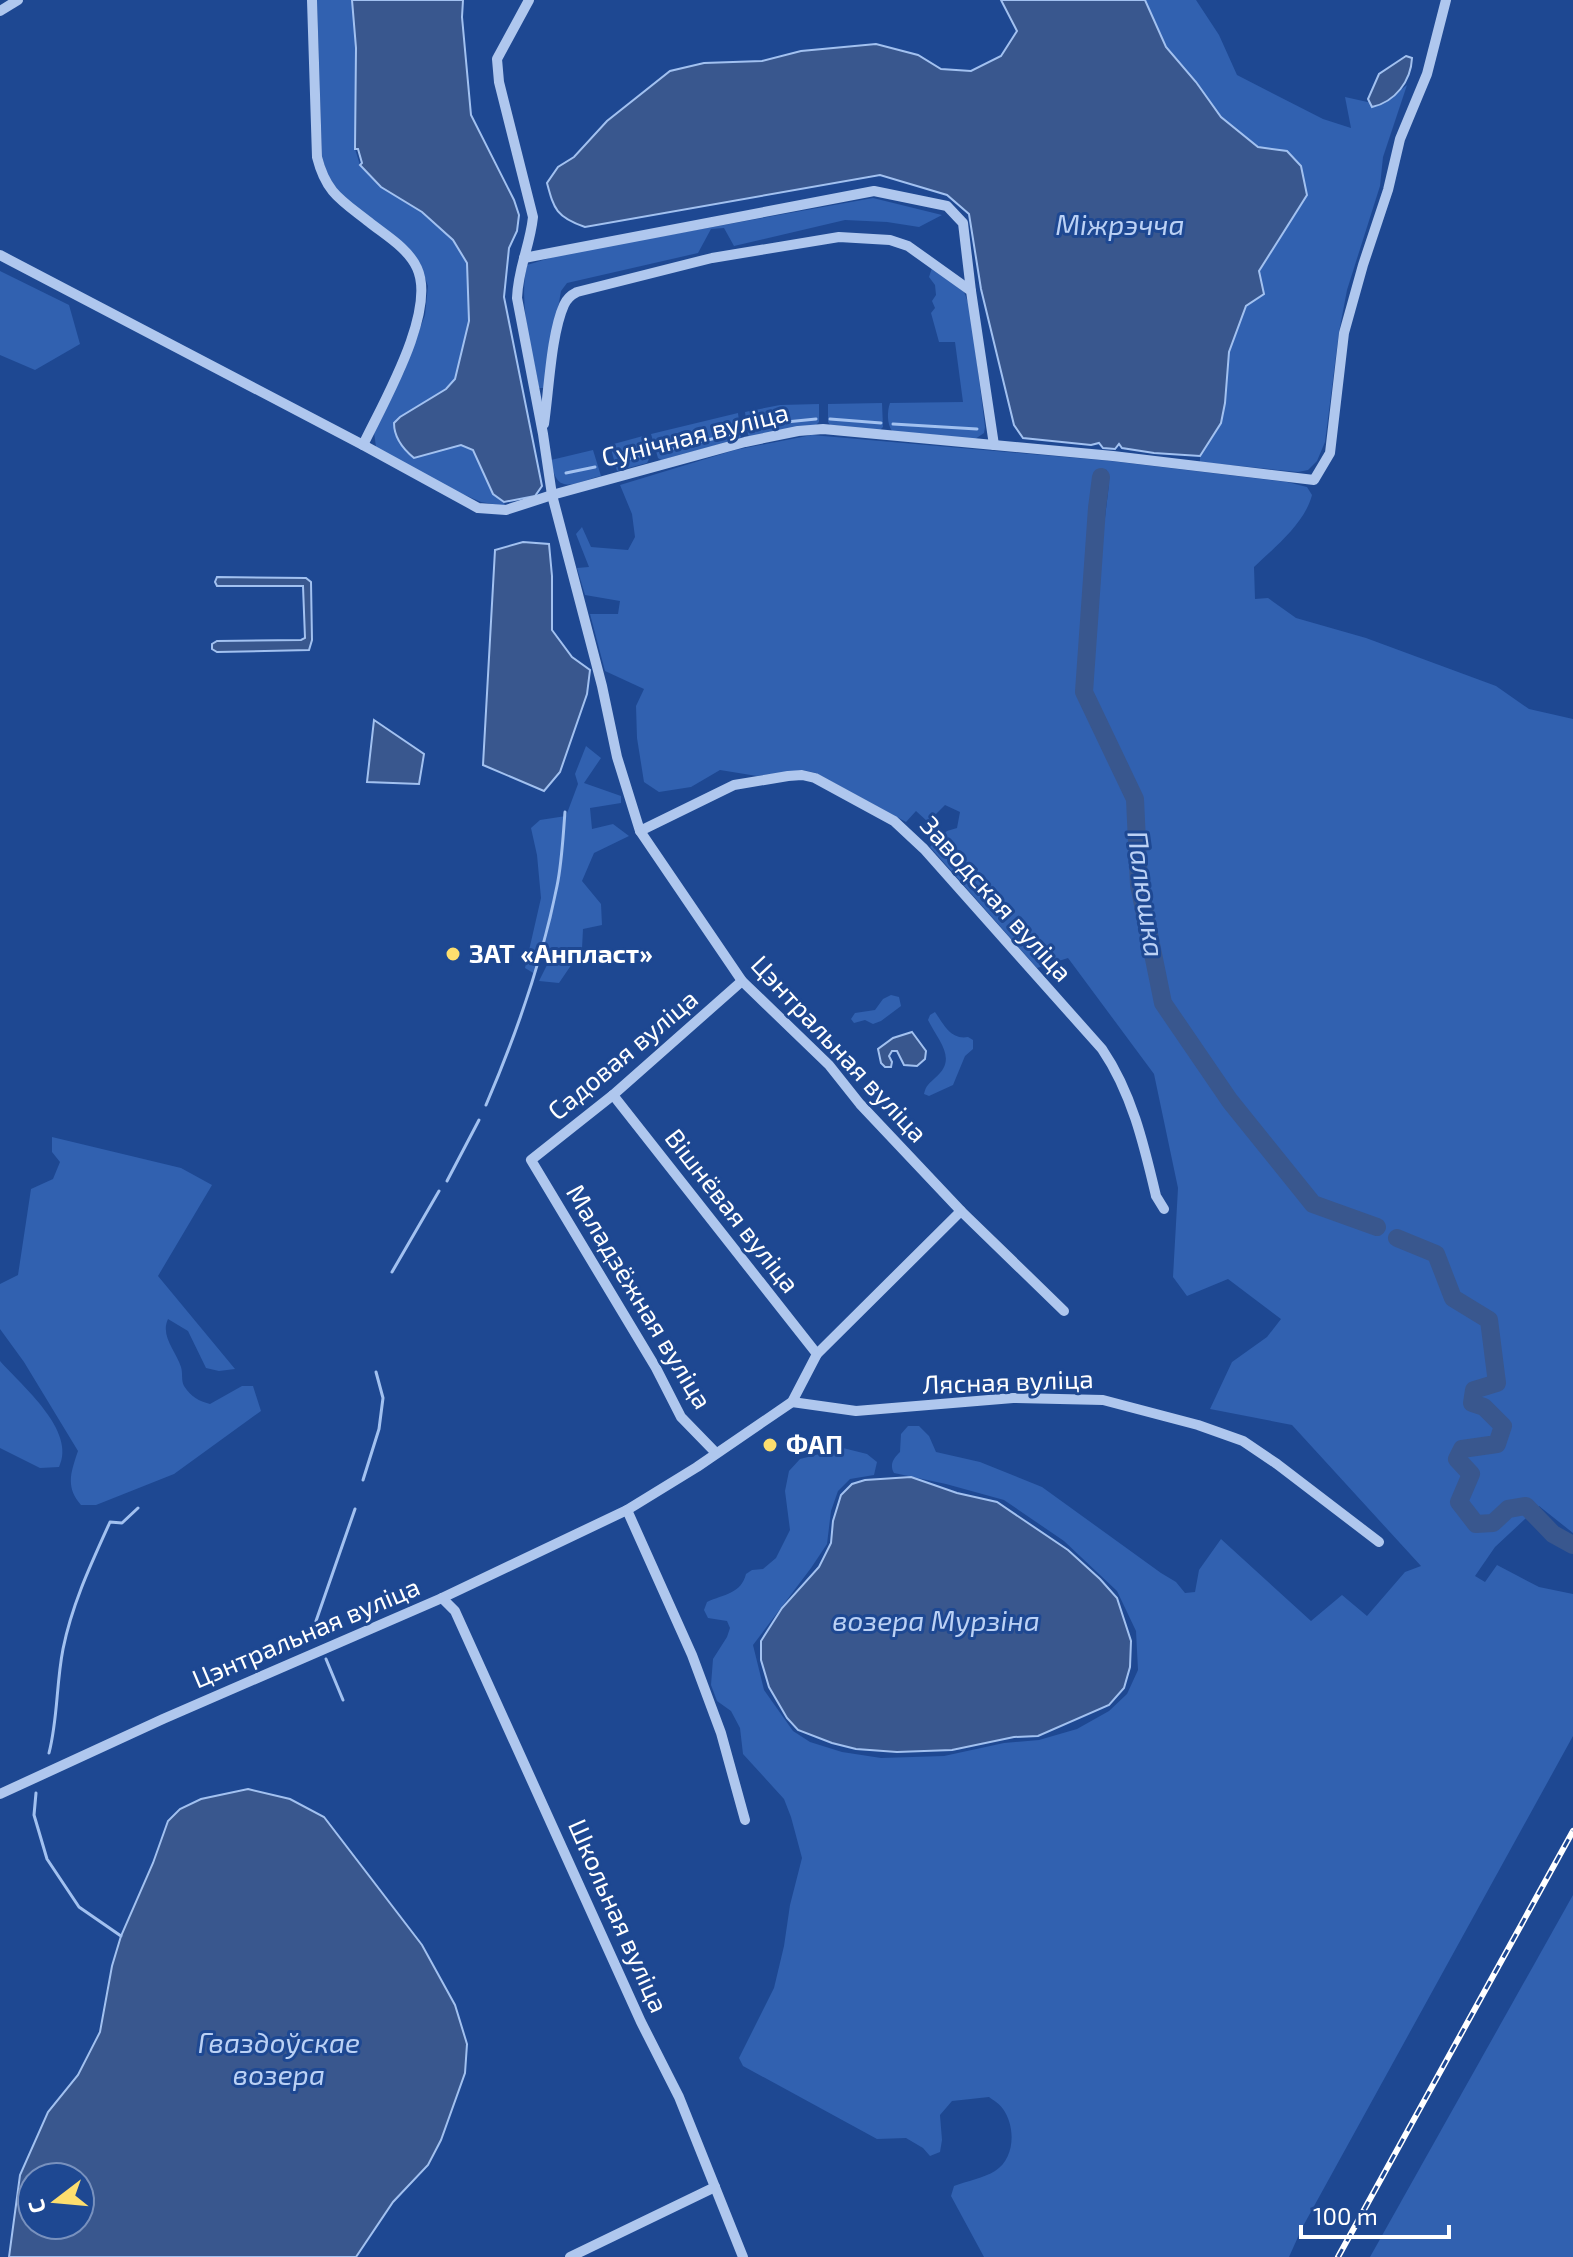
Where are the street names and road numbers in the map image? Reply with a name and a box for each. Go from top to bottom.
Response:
street label: Сунічная вуліца [598,395,792,473]
street label: Заводская вуліца [914,809,1080,988]
street label: Цэнтральная вуліца [745,948,935,1148]
street label: Садовая вуліца [541,982,704,1126]
street label: Вішнёвая вуліца [659,1122,807,1299]
street label: Маладзёжная вуліца [560,1178,720,1415]
street label: Лясная вуліца [922,1362,1094,1400]
street label: Цэнтральная вуліца [187,1570,424,1694]
street label: Школьная вуліца [562,1814,676,2017]

